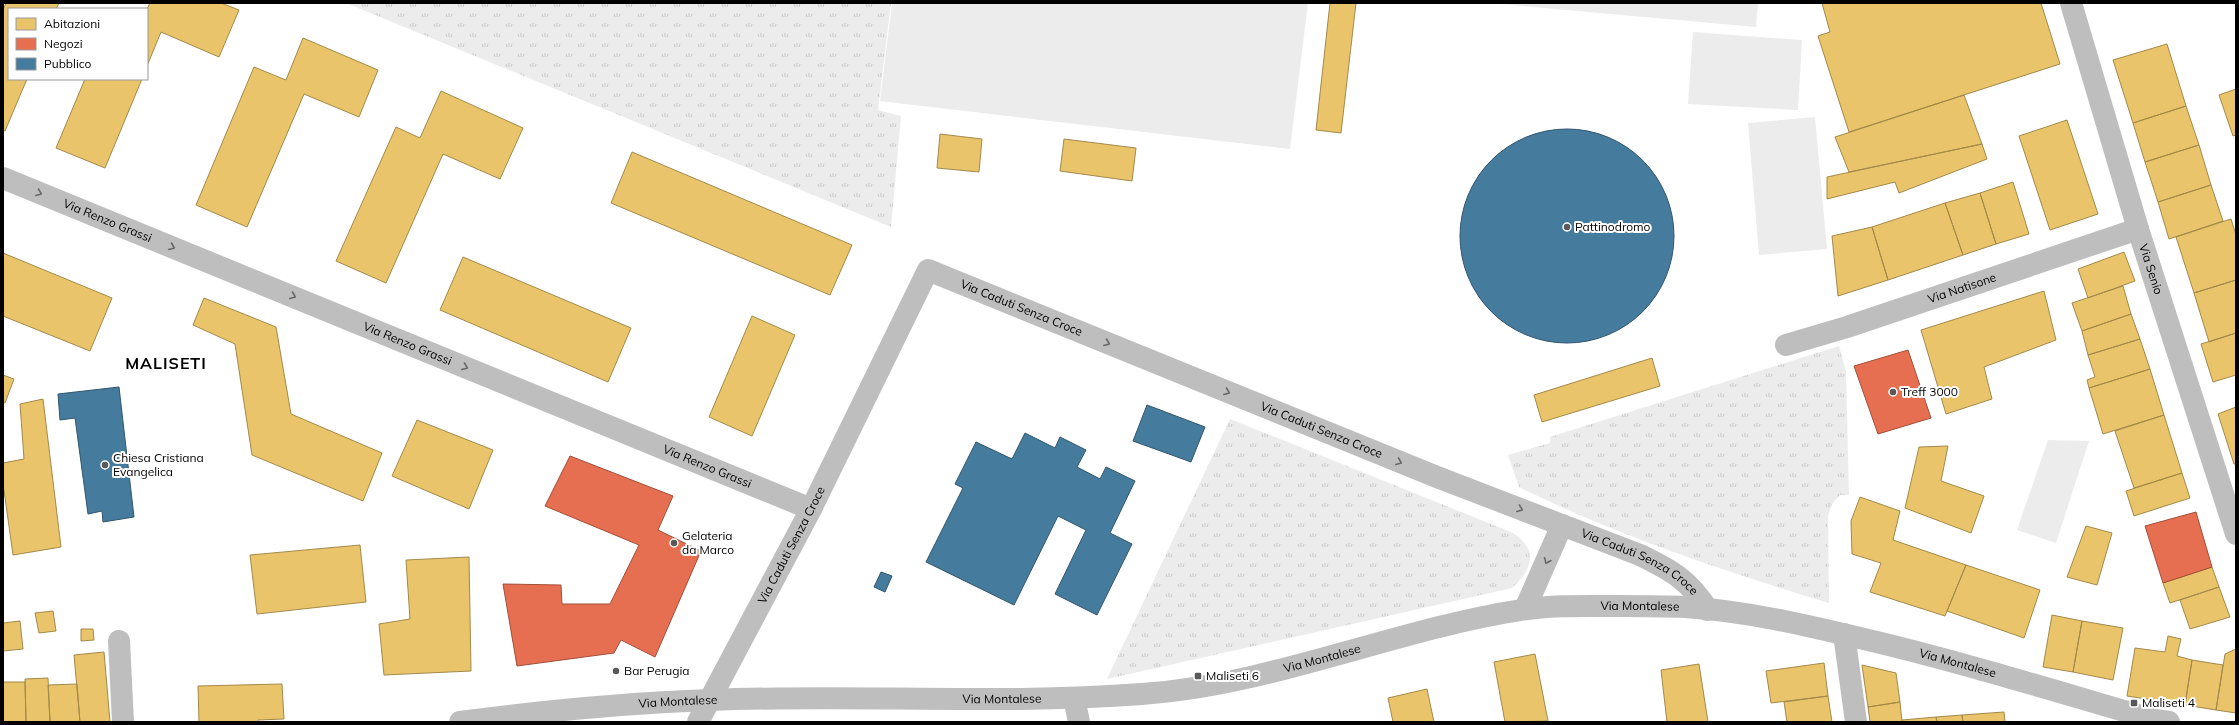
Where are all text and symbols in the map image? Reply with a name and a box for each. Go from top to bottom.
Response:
legend [8,8,148,80]
text: Abitazioni [44,16,100,31]
text: Negozi [44,36,83,51]
text: Pubblico [44,56,92,71]
one-way arrow [36,188,43,196]
street label: Via Renzo Grassi [61,196,154,245]
place label: Pattinodromo [1575,219,1651,234]
marker: Pattinodromo [1562,222,1572,232]
street label: Via Senio [2136,242,2167,296]
one-way arrow [169,243,176,251]
street label: Via Natisone [1926,269,1998,306]
street label: Via Caduti Senza Croce [958,276,1085,339]
one-way arrow [289,292,296,300]
street label: Via Renzo Grassi [361,318,454,368]
one-way arrow [1102,338,1110,346]
district label: MALISETI [125,353,207,373]
one-way arrow [460,362,468,370]
place label: Treff 3000 [1901,384,1958,399]
one-way arrow [1224,387,1231,395]
marker: Treff 3000 [1888,387,1898,397]
street label: Via Caduti Senza Croce [1258,398,1385,461]
street label: Via Renzo Grassi [661,441,754,491]
place label: Chiesa Cristiana Evangelica [113,450,204,479]
one-way arrow [1396,457,1403,465]
marker: Chiesa Cristiana Evangelica [100,460,110,470]
street label: Via Caduti Senza Croce [754,484,828,606]
one-way arrow [1517,505,1524,513]
street label: Via Caduti Senza Croce [1579,525,1702,598]
place label: Gelateria da Marco [682,528,734,557]
marker: Gelateria da Marco [669,538,679,548]
one-way arrow [1543,557,1551,564]
street label: Via Montalese [1600,598,1680,614]
street label: Via Montalese [1282,641,1362,676]
street label: Via Montalese [1918,645,1998,680]
place label: Bar Perugia [624,663,690,678]
marker: Bar Perugia [611,666,621,676]
place label: Maliseti 6 [1206,668,1259,683]
marker: Maliseti 6 [1193,671,1203,681]
street label: Via Montalese [962,691,1042,706]
street label: Via Montalese [638,692,718,711]
place label: Maliseti 4 [2142,695,2195,710]
marker: Maliseti 4 [2129,698,2139,708]

